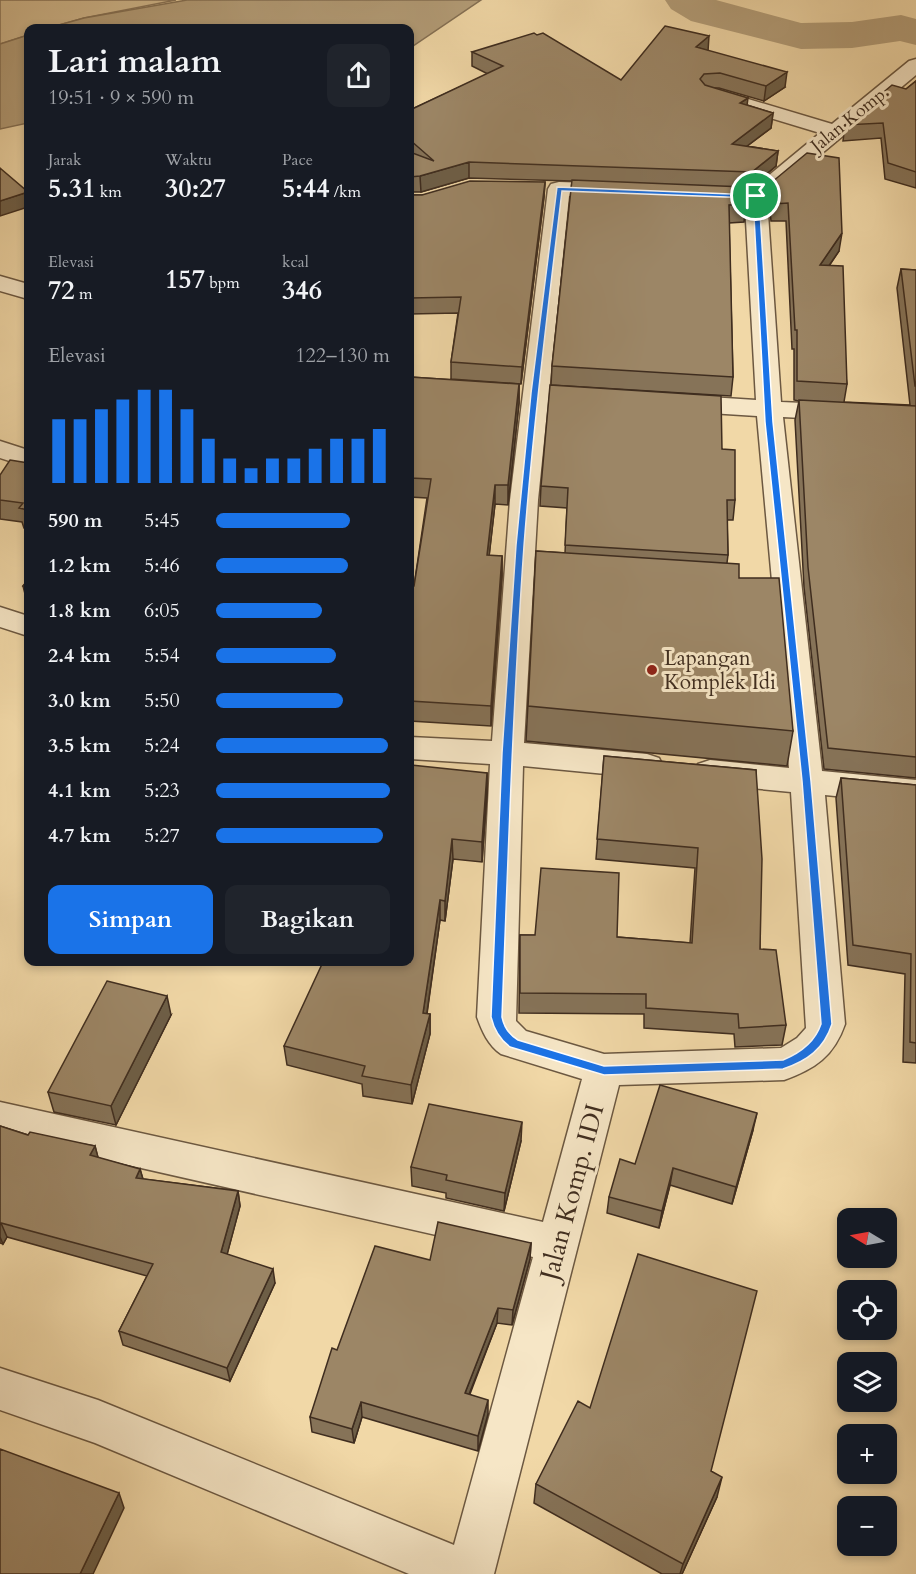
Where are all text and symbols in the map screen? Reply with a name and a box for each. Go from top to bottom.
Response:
text: Lari malam [48,39,221,84]
button: share [327,44,390,107]
street label: Jalan Komp. [803,80,894,160]
text: 19:51 · 9 × 590 m [48,84,194,111]
text: Jarak [48,149,82,171]
text: Waktu [165,149,212,171]
text: Pace [282,149,313,171]
pin [730,170,781,221]
text: 5.31 [48,171,96,206]
text: 30:27 [165,171,226,206]
text: 5:44 [282,171,330,206]
icon: arrive [739,179,772,212]
text: km [96,181,122,203]
text: /km [330,181,361,203]
text: Elevasi [48,251,94,273]
text: kcal [282,251,309,273]
text: 157 [165,262,205,297]
text: bpm [205,272,240,294]
text: 72 [48,273,75,308]
text: 346 [282,273,322,308]
text: m [75,283,92,305]
text: Elevasi [48,342,106,369]
text: 122–130 m [295,342,390,369]
text: 590 m [48,507,103,534]
text: 5:45 [144,507,180,534]
text: 1.2 km [48,552,111,579]
text: 5:46 [144,552,180,579]
text: 1.8 km [48,597,111,624]
text: 6:05 [144,597,180,624]
text: 2.4 km [48,642,111,669]
text: 5:54 [144,642,180,669]
place label: Lapangan Komplek Idi [664,644,776,697]
marker: Lapangan Komplek Idi [645,663,659,677]
text: 3.0 km [48,687,111,714]
text: 5:50 [144,687,180,714]
text: 3.5 km [48,732,111,759]
text: 5:24 [144,732,180,759]
text: 4.1 km [48,777,111,804]
text: 5:23 [144,777,180,804]
text: 4.7 km [48,822,111,849]
text: 5:27 [144,822,180,849]
button: Simpan [48,885,213,954]
button: Bagikan [225,885,390,954]
street label: Jalan Komp. IDI [531,1100,612,1288]
north arrow [837,1208,897,1268]
map controls [837,1208,897,1556]
button: locate [837,1280,897,1340]
button: layers [837,1352,897,1412]
button: + [837,1424,897,1484]
button: − [837,1496,897,1556]

